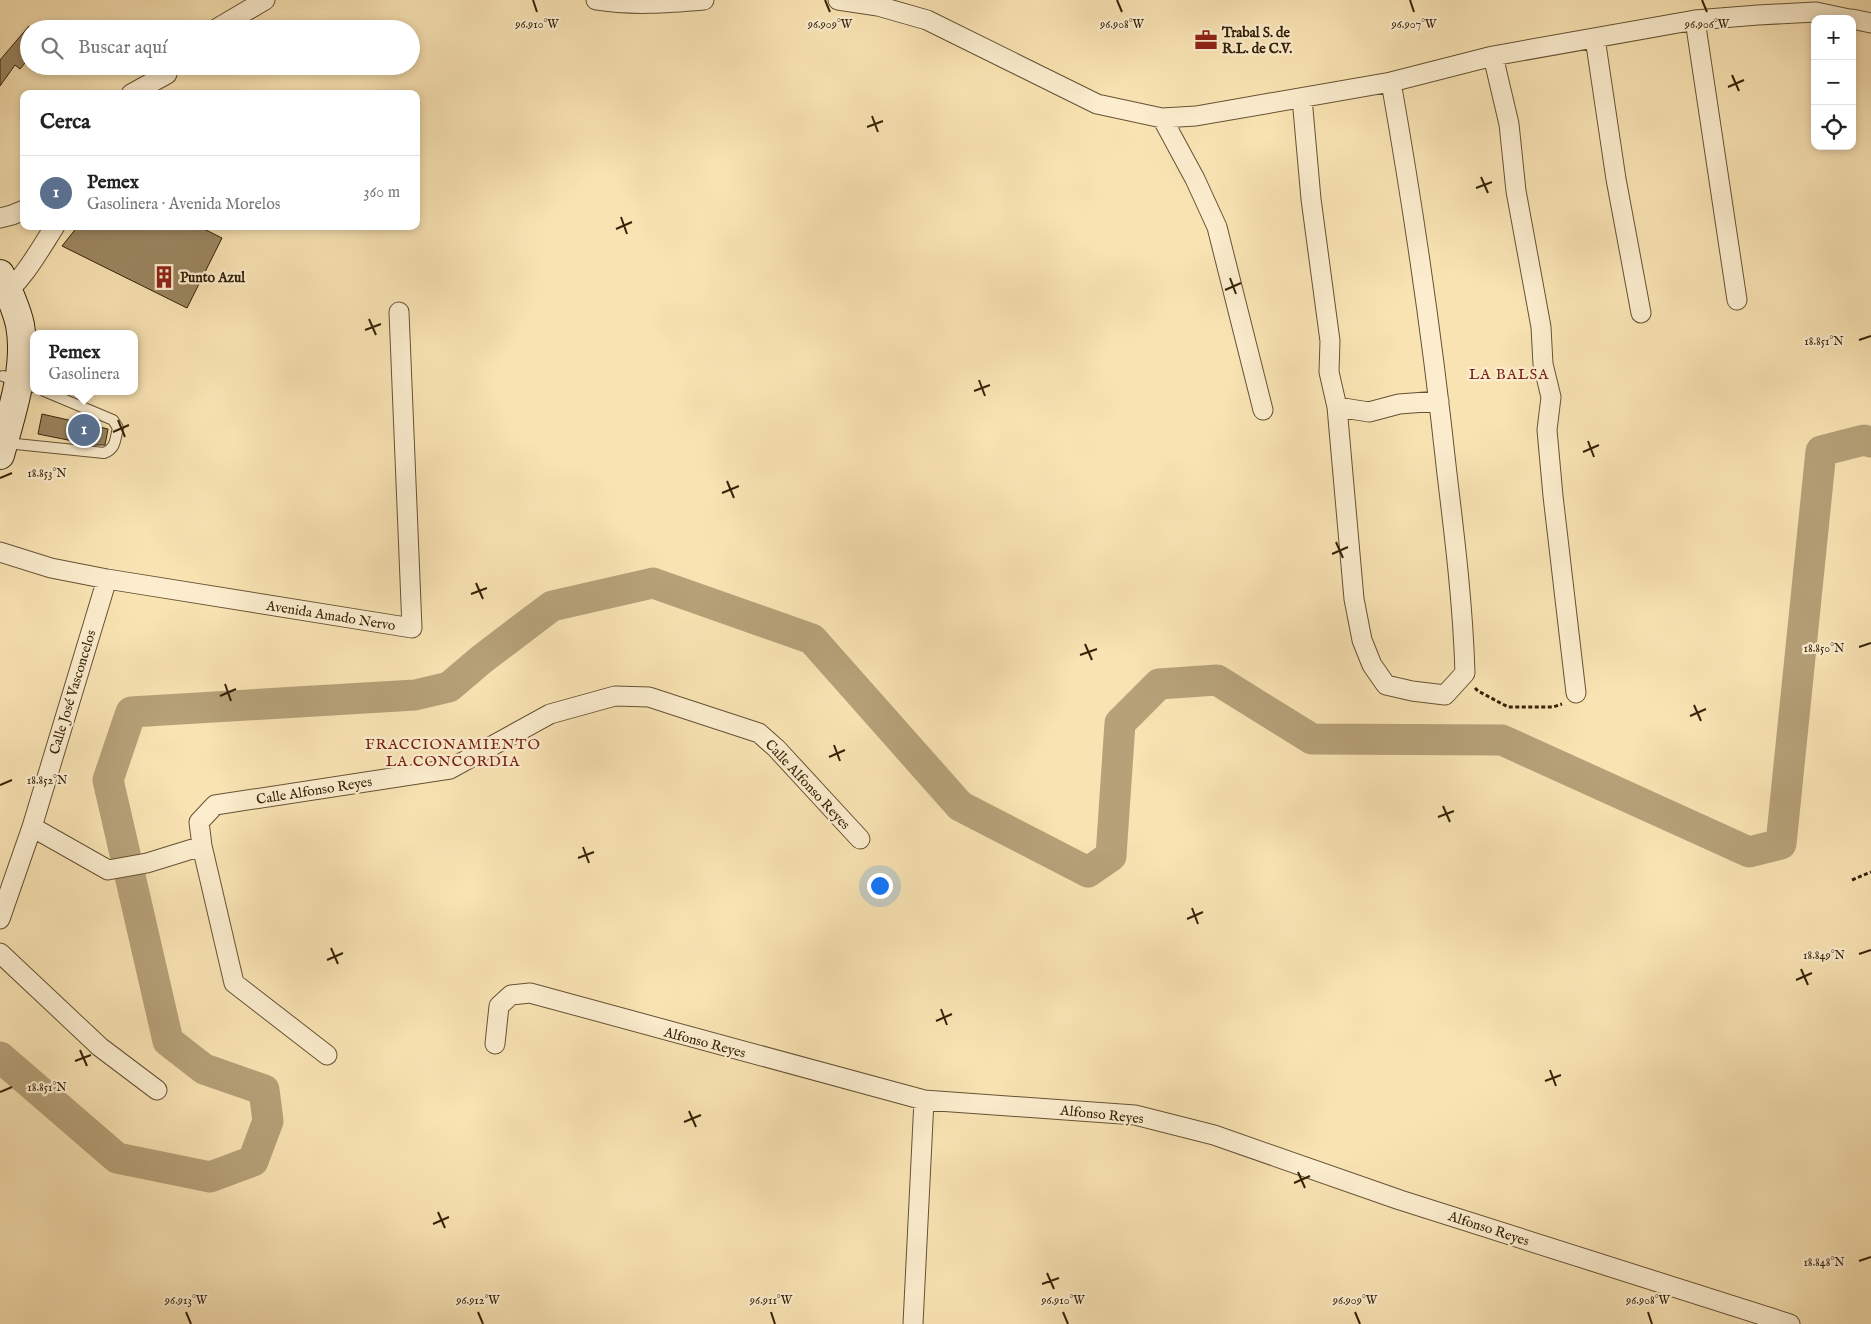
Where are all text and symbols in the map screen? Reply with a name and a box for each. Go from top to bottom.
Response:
map controls [1811,15,1856,150]
button: + [1811,15,1856,60]
text: 96.910°W [514,17,559,32]
text: 96.909°W [807,17,853,32]
text: 96.908°W [1099,17,1145,32]
text: 96.907°W [1391,17,1437,32]
text: 96.906°W [1684,17,1730,32]
search box [20,20,420,75]
place label: Trabal S. de R.L. de C.V. [1221,24,1292,58]
office icon: Trabal S. de R.L. de C.V. [1193,27,1219,53]
icon: search [38,34,66,62]
text: Buscar aquí [78,36,167,60]
button: − [1811,60,1856,105]
button: locate [1811,105,1856,150]
text: Cerca [40,109,90,136]
text: Pemex [87,171,139,195]
text: 1 [53,183,59,203]
text: 360 m [364,183,400,203]
text: Gasolinera · Avenida Morelos [87,195,280,215]
building icon: Punto Azul [151,264,177,290]
place label: Punto Azul [180,269,246,287]
popup [30,330,138,395]
text: 18.851°N [1804,334,1844,349]
text: Pemex [48,341,100,365]
text: Gasolinera [48,365,120,385]
district label: LA BALSA [1469,365,1549,384]
pin: 1 [68,411,100,449]
text: 18.853°N [27,466,67,481]
street label: Avenida Amado Nervo [264,597,397,635]
street label: Calle José Vasconcelos [45,628,100,757]
text: 18.850°N [1804,641,1845,656]
district label: FRACCIONAMIENTO LA CONCORDIA [365,735,541,771]
street label: Calle Alfonso Reyes [761,736,854,834]
text: 18.852°N [27,773,68,788]
street label: Calle Alfonso Reyes [255,773,373,809]
your location [867,873,893,899]
text: 18.849°N [1803,948,1845,963]
street label: Alfonso Reyes [661,1023,748,1063]
text: 18.851°N [27,1080,67,1095]
street label: Alfonso Reyes [1058,1102,1145,1128]
street label: Alfonso Reyes [1445,1207,1531,1250]
text: 18.848°N [1803,1255,1845,1270]
text: 96.913°W [164,1293,208,1308]
text: 96.912°W [455,1293,500,1308]
text: 96.911°W [749,1293,793,1308]
text: 96.910°W [1040,1293,1085,1308]
text: 96.909°W [1332,1293,1378,1308]
text: 96.908°W [1625,1293,1671,1308]

